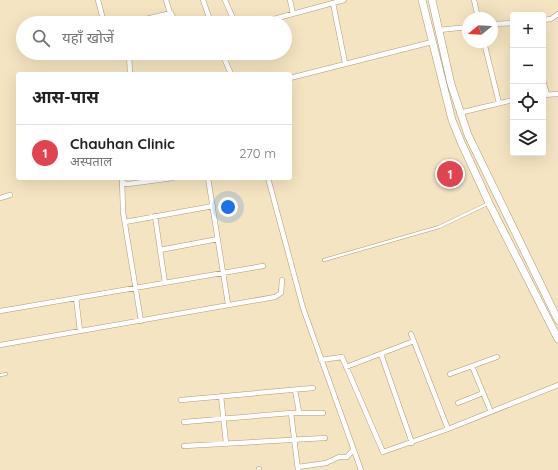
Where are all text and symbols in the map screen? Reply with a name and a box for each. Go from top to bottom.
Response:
north arrow [462,12,498,48]
map controls [510,12,546,156]
button: + [510,12,546,48]
search box [16,16,292,60]
icon: search [30,27,52,49]
text: यहाँ खोजें [62,28,114,47]
button: − [510,48,546,84]
button: locate [510,84,546,120]
text: आस-पास [32,86,99,107]
button: layers [510,120,546,156]
text: Chauhan Clinic [70,134,175,153]
text: 1 [42,145,48,161]
text: 270 m [239,145,276,161]
text: अस्पताल [70,153,112,169]
pin: 1 [437,159,463,189]
your location [218,197,238,217]

